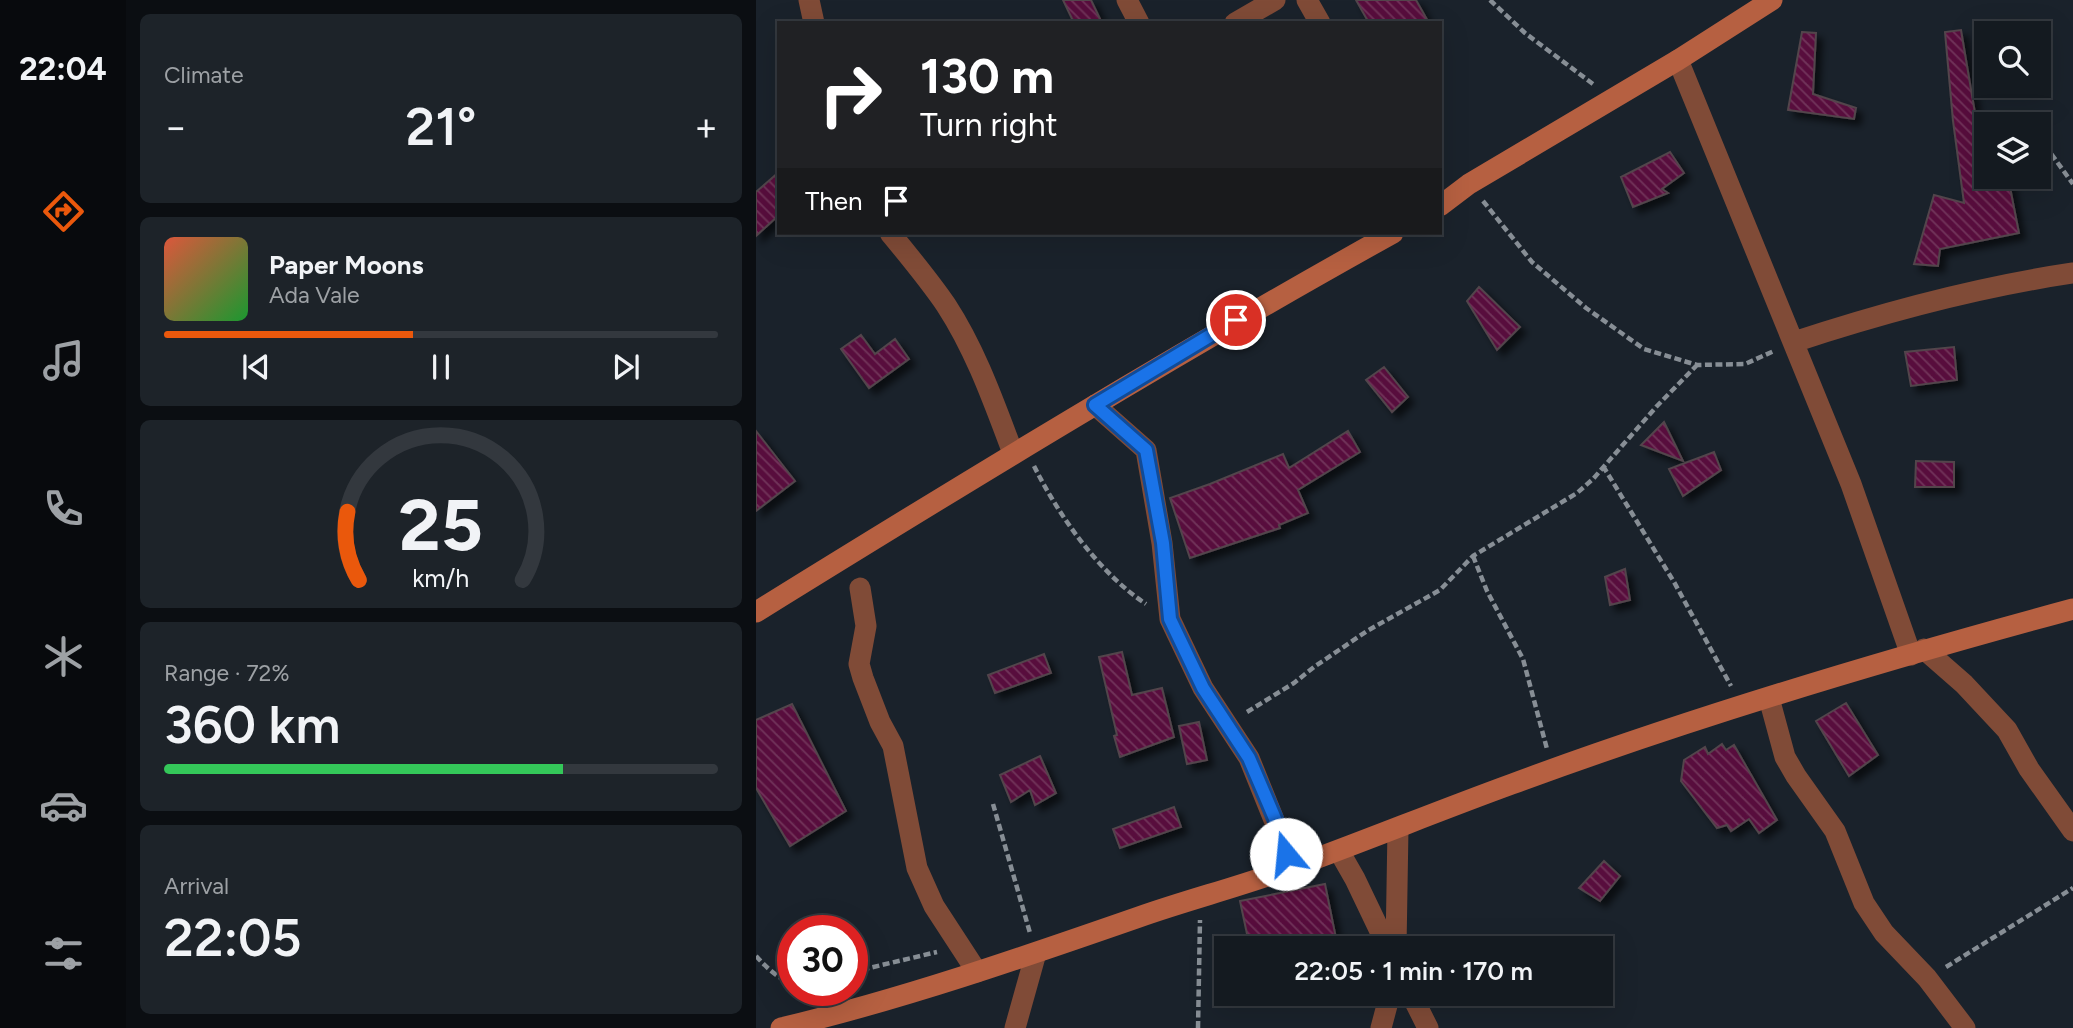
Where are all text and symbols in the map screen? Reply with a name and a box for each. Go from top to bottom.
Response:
map controls [1974,21,2051,189]
button: search [1974,21,2051,98]
text: 130 m [920,46,1054,105]
icon: right [805,49,896,140]
text: 22:04 [19,50,107,88]
text: Climate [164,61,243,89]
text: 21° [406,96,476,158]
text: − [164,104,188,150]
text: + [694,104,718,150]
text: Turn right [920,106,1058,144]
button: layers [1974,112,2051,189]
icon: arrive [877,182,915,220]
text: Then [805,185,863,217]
icon: directions [39,187,88,236]
text: Paper Moons [269,249,424,281]
text: Ada Vale [269,281,360,309]
pin [1206,290,1266,350]
icon: arrive [1217,301,1255,339]
icon: music [39,336,88,385]
icon: previous [237,348,275,386]
icon: pause [422,348,460,386]
icon: next [607,348,645,386]
text: 25 [399,481,483,568]
icon: phone [39,484,88,533]
text: km/h [412,563,470,593]
icon: climate [39,632,88,681]
text: Range · 72% [164,659,290,687]
text: 360 km [164,694,340,756]
icon: car [39,781,88,830]
position arrow [1249,817,1323,891]
text: Arrival [164,872,229,900]
text: 22:05 [164,907,302,969]
speed limit sign: 30 [777,915,868,1006]
icon: filters [39,929,88,978]
text: 22:05 · 1 min · 170 m [1294,955,1533,987]

